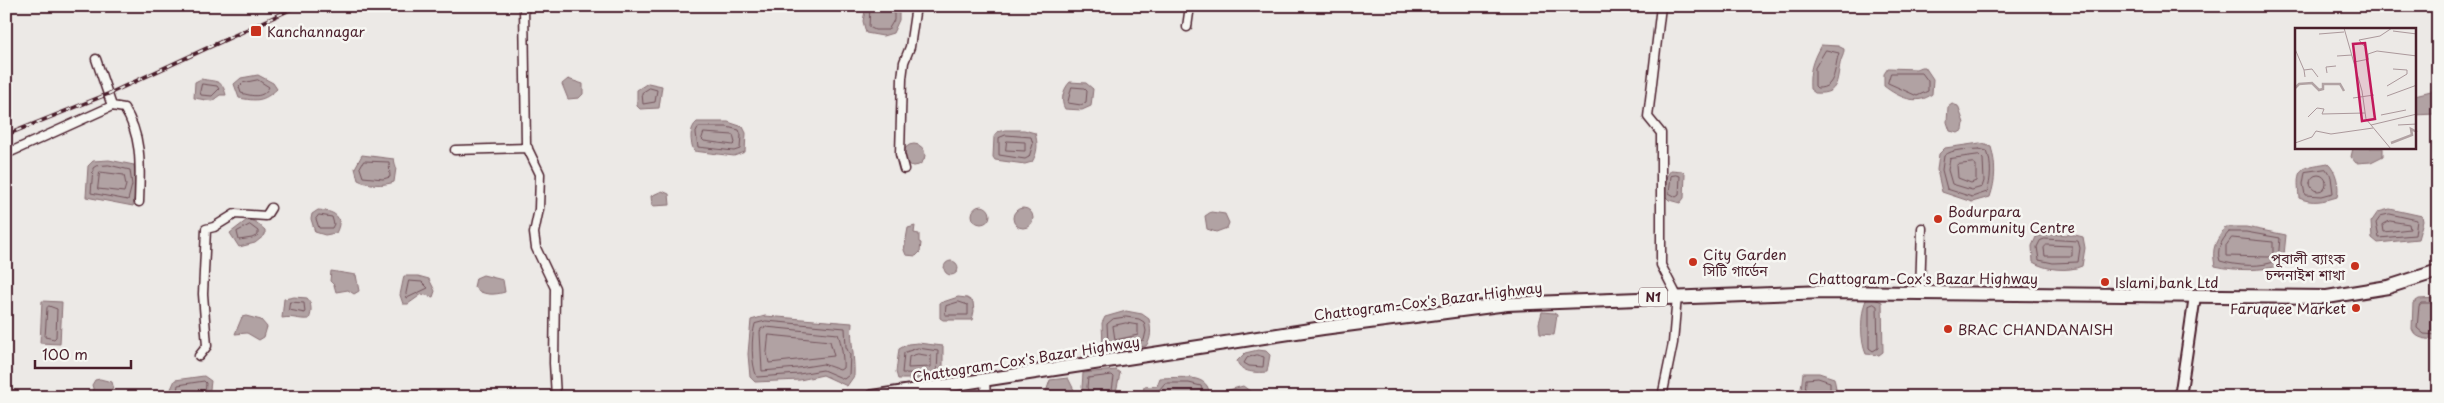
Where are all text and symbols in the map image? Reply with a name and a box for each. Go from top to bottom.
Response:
place label: Kanchannagar [267,21,366,42]
marker: Kanchannagar [249,24,263,38]
inset map [2295,28,2416,149]
place label: Bodurpara Community Centre [1948,201,2075,238]
marker: Bodurpara Community Centre [1932,213,1944,225]
place label: City Garden সিটি গার্ডেন [1702,244,1787,281]
place label: পূবালী ব্যাংক চন্দনাইশ শাখা [2265,248,2346,285]
marker: City Garden সিটি গার্ডেন [1687,256,1699,268]
marker: পূবালী ব্যাংক চন্দনাইশ শাখা [2349,260,2361,272]
street label: Chattogram-Cox's Bazar Highway [1808,268,2038,289]
place label: Islami bank Ltd [2115,272,2219,293]
marker: Islami bank Ltd [2099,276,2111,288]
street label: Chattogram-Cox's Bazar Highway [1313,277,1543,325]
road number: N1 [1639,288,1667,306]
place label: Faruquee Market [2230,298,2346,319]
marker: Faruquee Market [2350,302,2362,314]
place label: BRAC CHANDANAISH [1958,319,2113,340]
marker: BRAC CHANDANAISH [1942,323,1954,335]
street label: Chattogram-Cox's Bazar Highway [911,331,1141,387]
scale bar [35,338,131,370]
text: 100 m [42,342,88,365]

